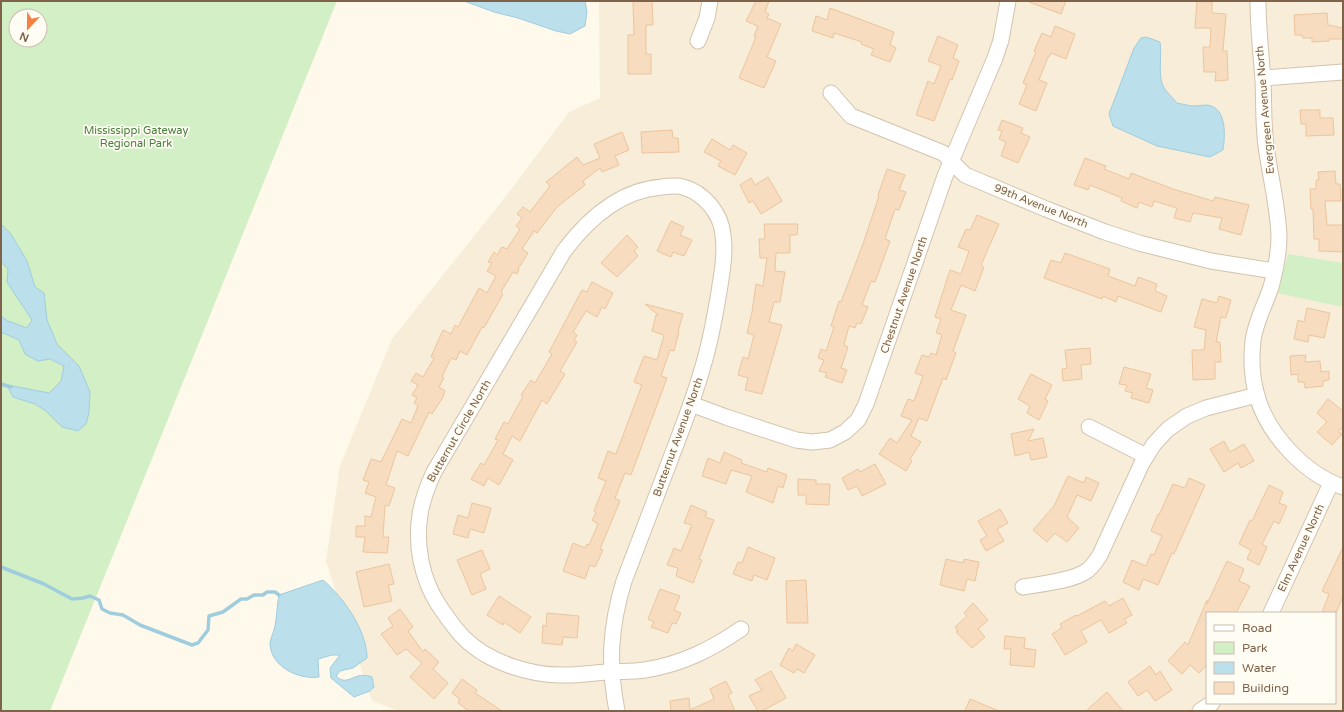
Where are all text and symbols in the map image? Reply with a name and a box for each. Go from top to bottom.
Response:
north arrow [8,8,48,48]
text: N [18,29,31,44]
street label: Evergreen Avenue North [1253,45,1277,175]
park label: Mississippi Gateway Regional Park [84,124,188,150]
street label: 99th Avenue North [992,181,1090,231]
street label: Chestnut Avenue North [878,235,930,355]
street label: Butternut Avenue North [650,376,706,498]
street label: Butternut Circle North [424,378,494,484]
street label: Elm Avenue North [1275,502,1327,594]
legend [1206,612,1336,704]
text: Road [1242,621,1272,635]
text: Park [1242,641,1268,655]
text: Water [1242,661,1277,675]
text: Building [1242,681,1289,695]

